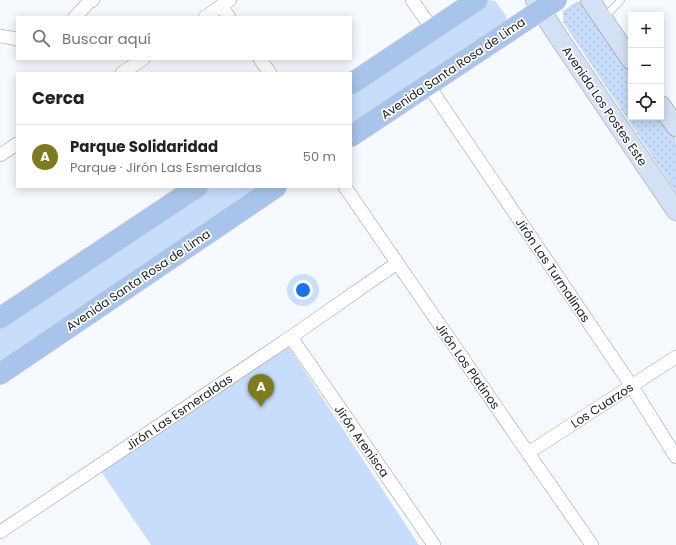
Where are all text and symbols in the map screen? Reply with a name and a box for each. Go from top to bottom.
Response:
map controls [628,12,664,120]
button: + [628,12,664,48]
street label: Avenida Santa Rosa de Lima [377,13,529,123]
search box [16,16,352,60]
icon: search [30,27,52,49]
text: Buscar aquí [62,28,151,49]
street label: Avenida Los Postes Este [559,43,651,169]
button: − [628,48,664,84]
button: locate [628,84,664,120]
text: Cerca [32,86,85,110]
text: Parque Solidaridad [70,136,218,157]
text: A [40,147,50,166]
text: 50 m [303,147,336,166]
text: Parque · Jirón Las Esmeraldas [70,158,262,177]
street label: Jirón Las Turmalinas [512,215,594,325]
street label: Avenida Santa Rosa de Lima [62,225,214,335]
your location [293,280,313,300]
street label: Jirón Los Platinos [432,319,504,413]
street label: Jirón Las Esmeraldas [122,370,236,454]
pin: A [248,374,274,407]
street label: Los Cuarzos [567,378,637,432]
street label: Jirón Arenisca [331,401,393,481]

